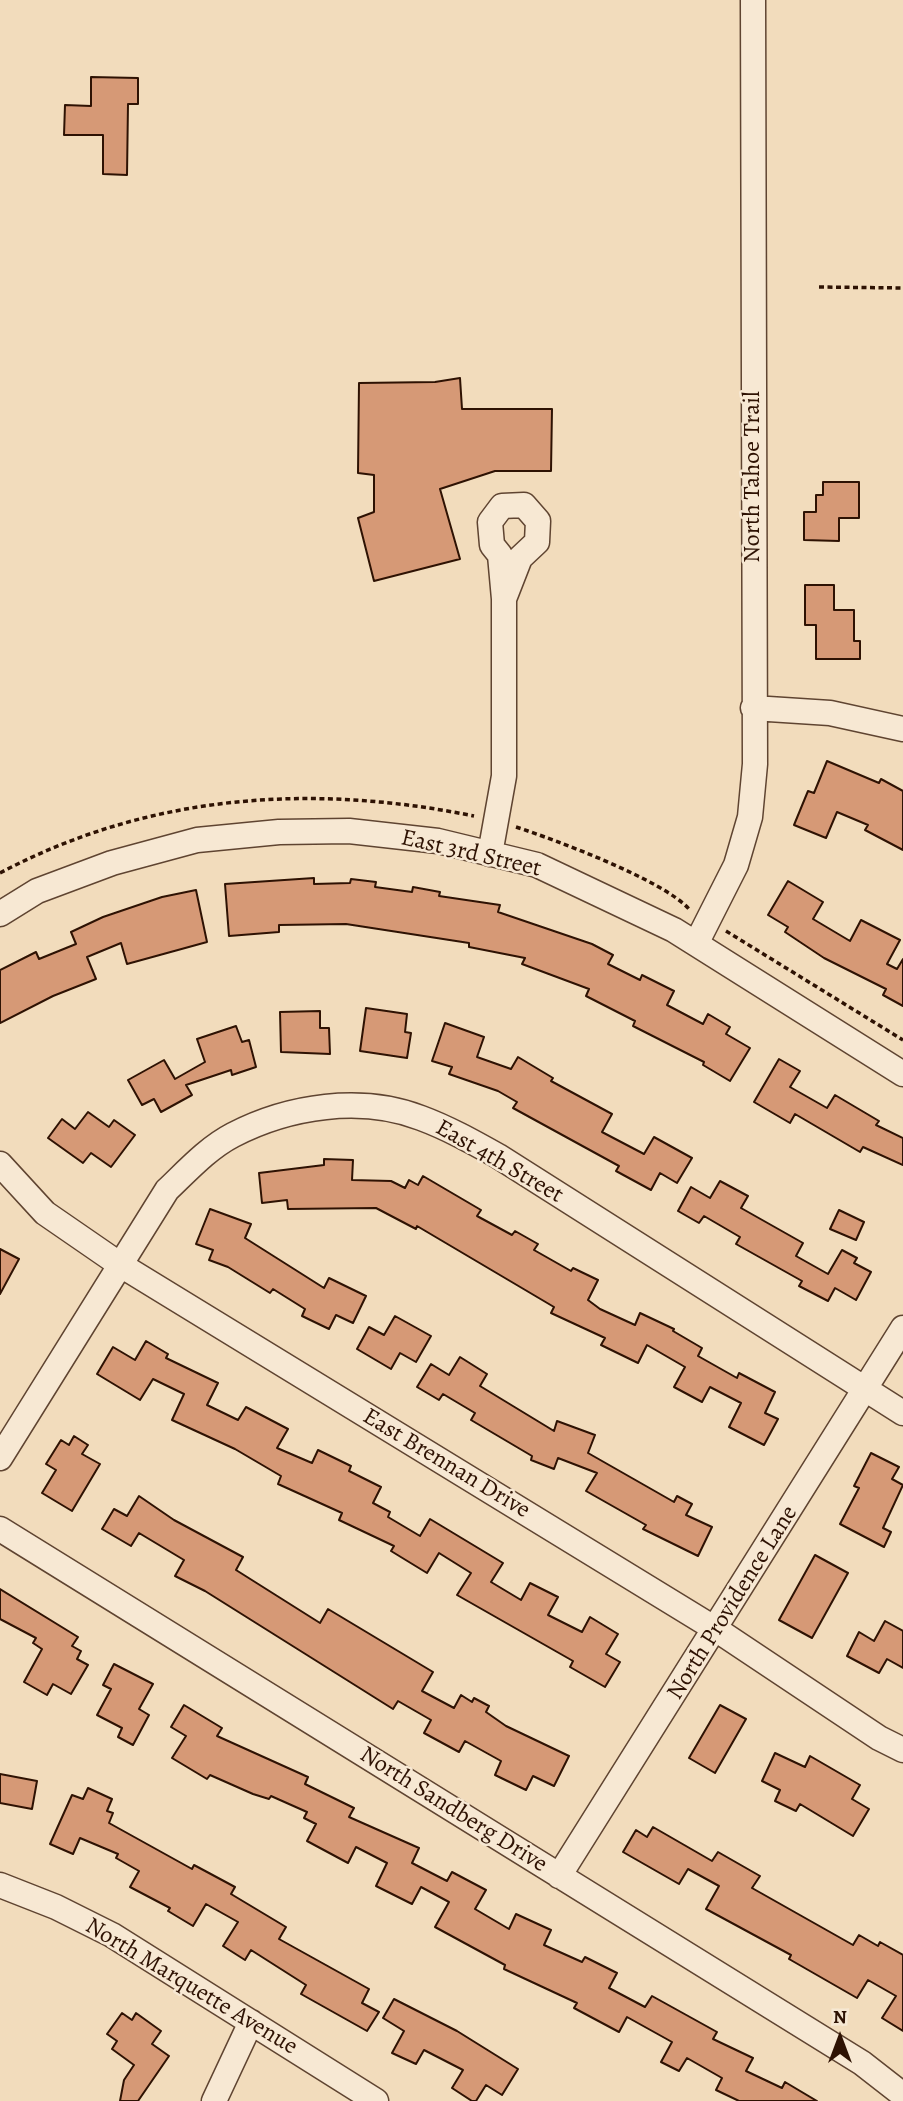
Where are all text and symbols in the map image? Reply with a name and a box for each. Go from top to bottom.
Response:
street label: North Tahoe Trail [739,391,767,563]
street label: East 3rd Street [398,824,544,884]
street label: East 4th Street [430,1114,568,1210]
street label: East Brennan Drive [357,1403,535,1525]
street label: North Providence Lane [662,1501,804,1705]
street label: North Sandberg Drive [354,1741,552,1879]
street label: North Marquette Avenue [80,1912,302,2062]
north arrow [805,2003,875,2073]
text: N [833,2004,847,2030]

